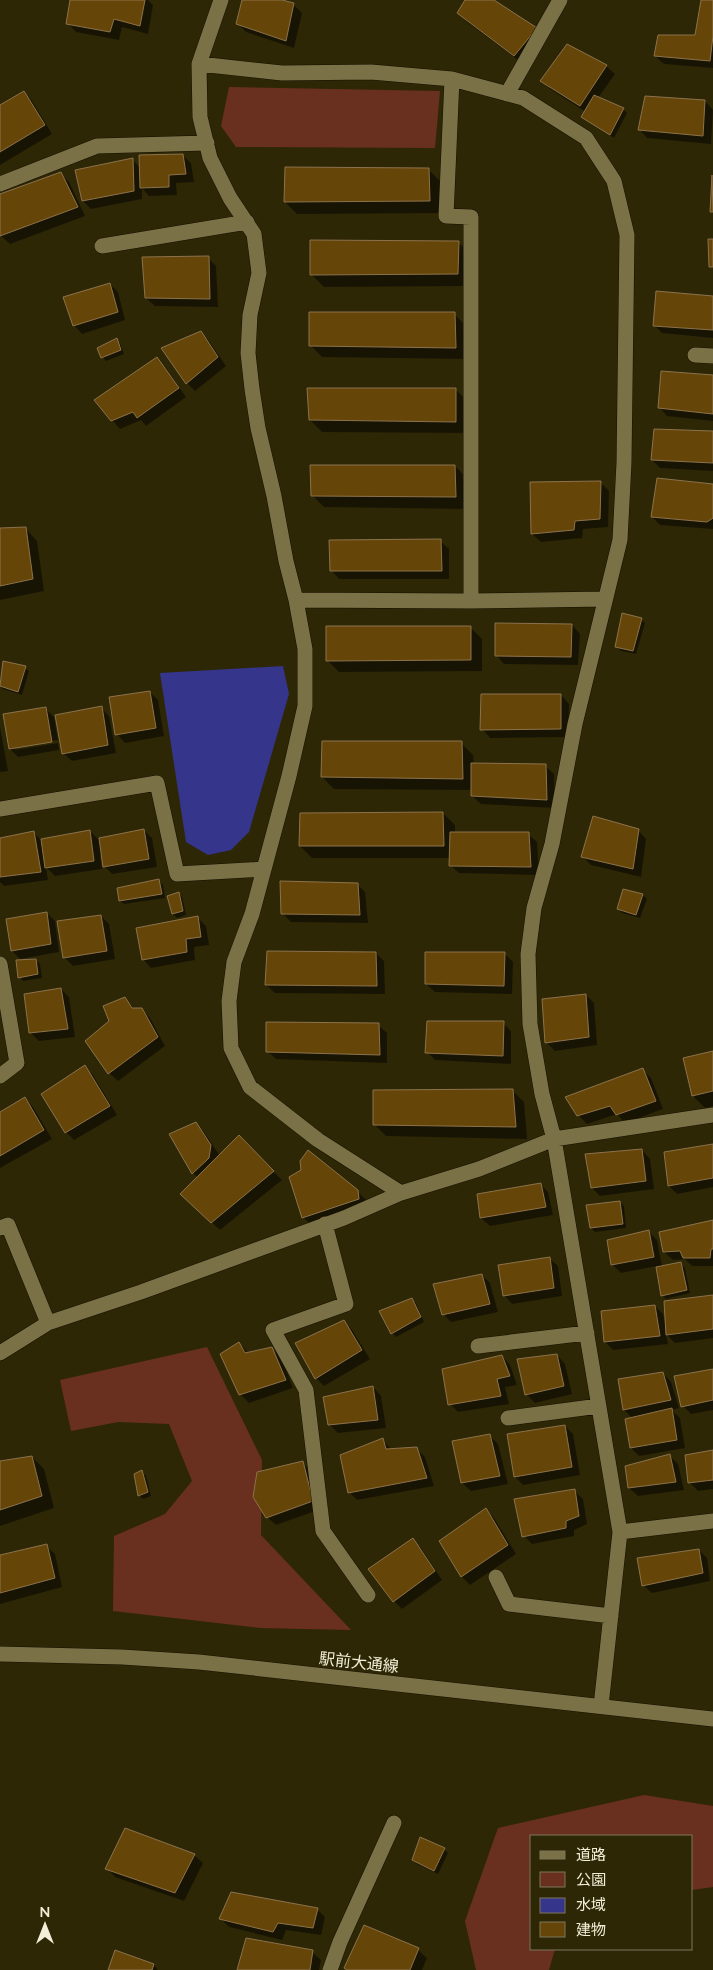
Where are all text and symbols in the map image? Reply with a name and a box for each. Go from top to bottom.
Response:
street label: 駅前大通線 [318,1648,400,1675]
legend [530,1835,693,1950]
text: 道路 [576,1845,606,1863]
text: 公園 [576,1870,606,1888]
text: 水域 [576,1895,606,1913]
north arrow [20,1900,70,1950]
text: N [40,1903,50,1920]
text: 建物 [576,1920,606,1938]

